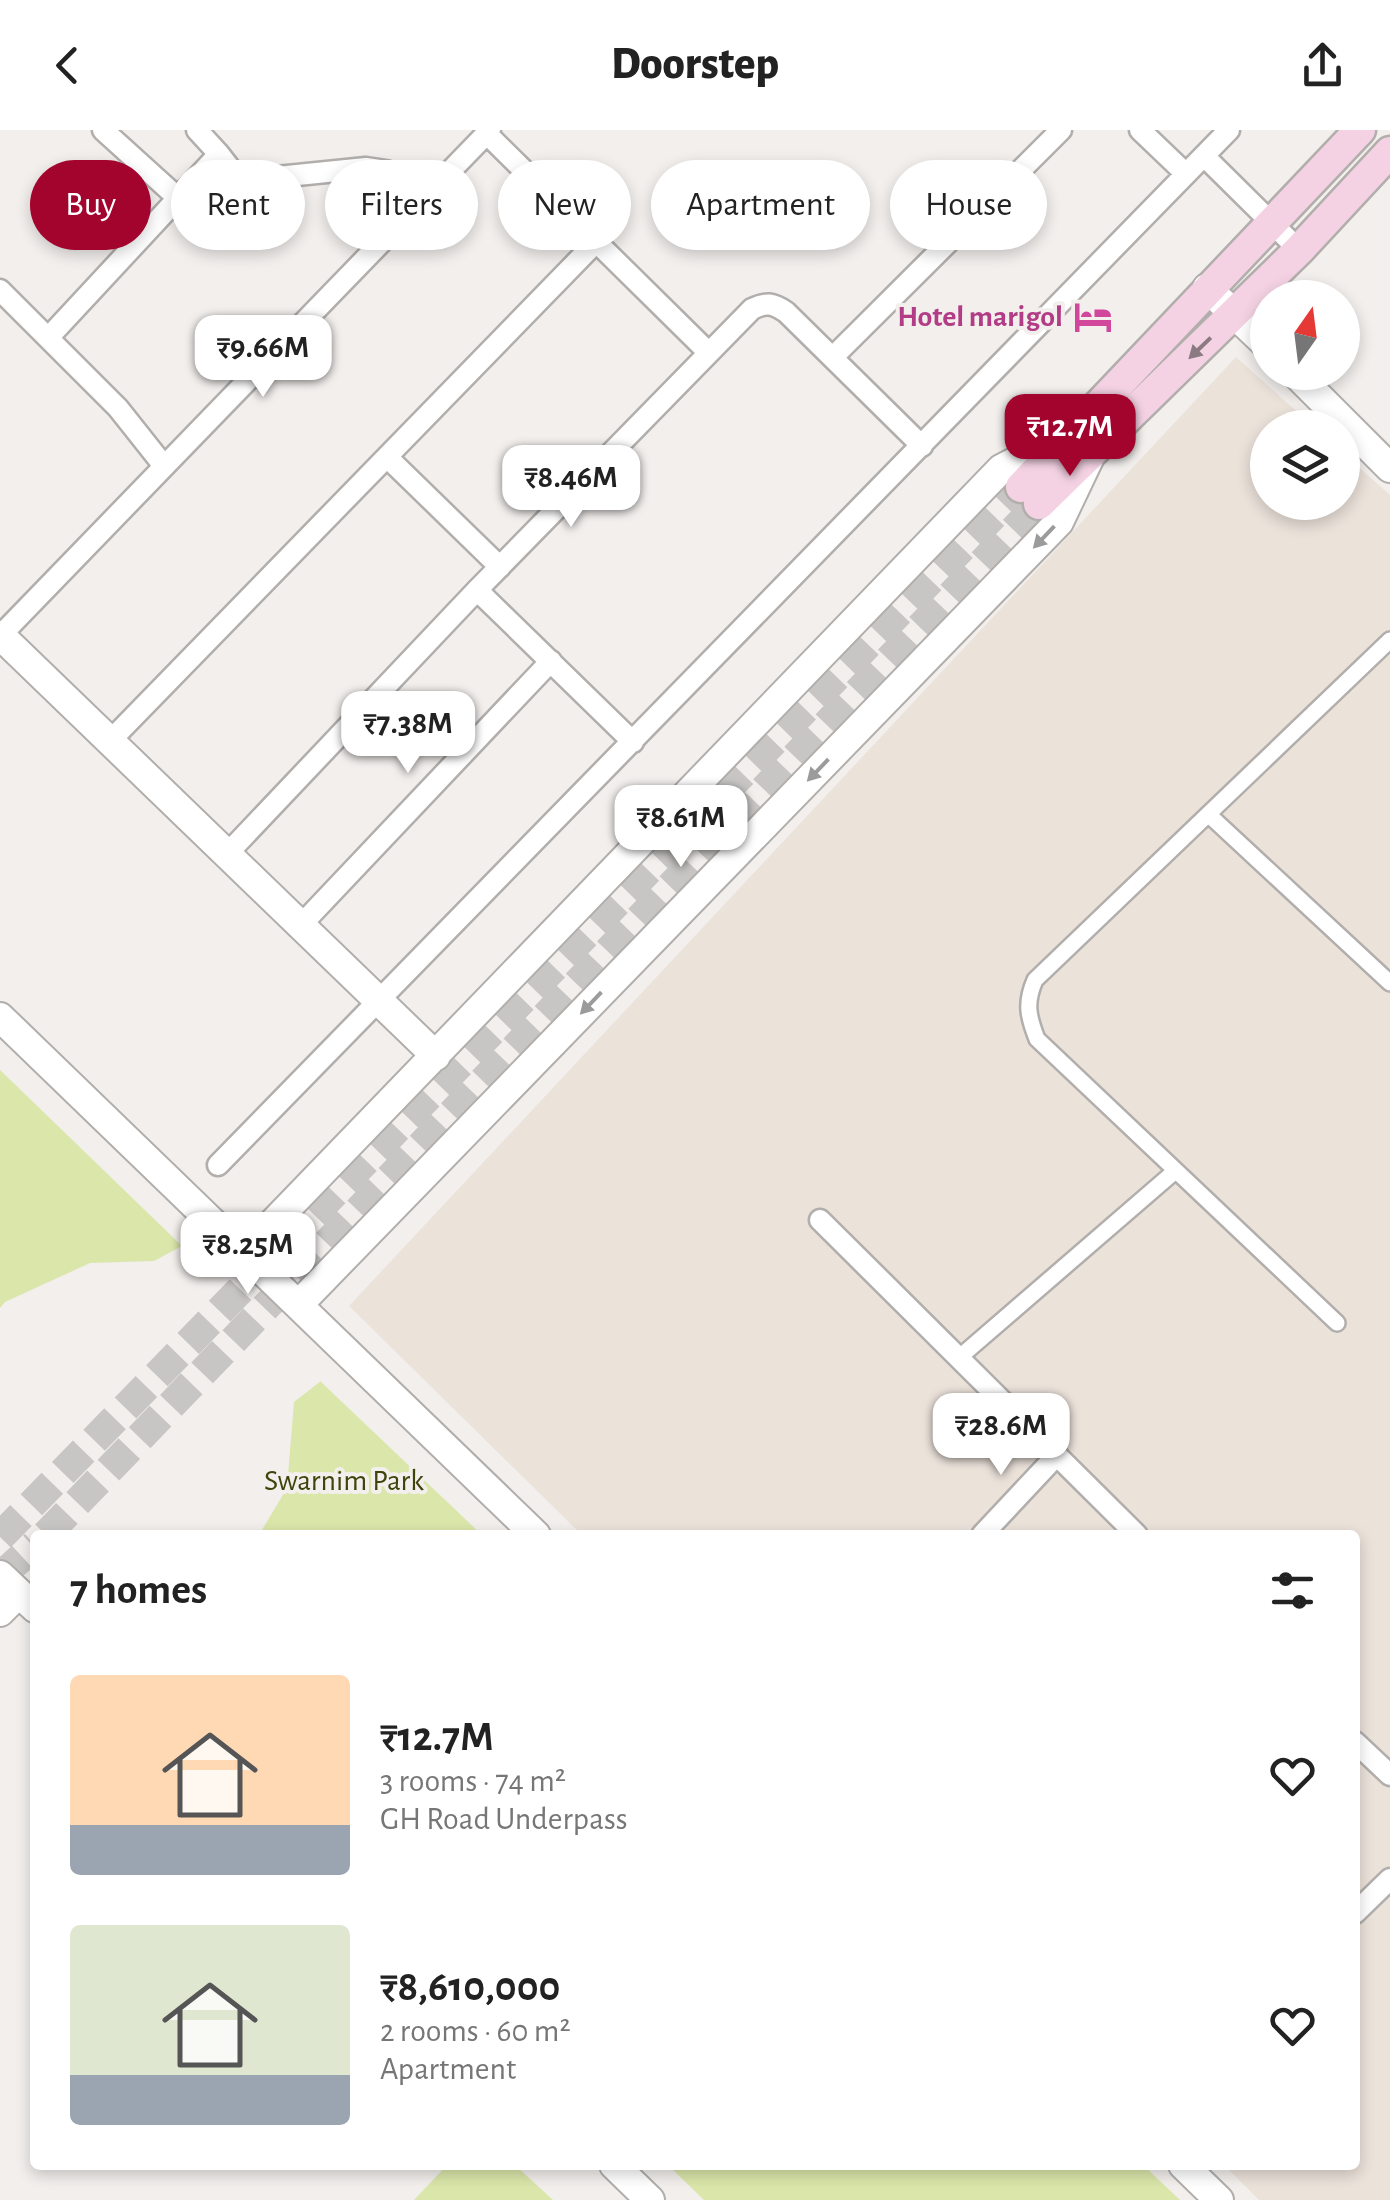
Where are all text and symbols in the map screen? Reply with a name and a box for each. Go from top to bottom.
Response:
icon: back [40,38,95,93]
icon: share [1295,38,1350,93]
text: Doorstep [611,42,779,87]
chip: Buy [30,160,151,250]
chip: Rent [171,160,305,250]
chip: Filters [325,160,478,250]
chip: New [498,160,631,250]
chip: Apartment [651,160,870,250]
chip: House [890,160,1047,250]
north arrow [1250,280,1360,390]
map controls [1250,280,1360,520]
hotel icon: Hotel marigol [1072,296,1114,338]
place label: Hotel marigol [897,302,1063,332]
pin: ₹9.66M [182,315,344,400]
text: ₹9.66M [217,331,309,363]
one-way arrow [1189,335,1213,359]
pin: ₹12.7M [989,394,1151,479]
text: ₹12.7M [1027,410,1113,442]
button: layers [1250,410,1360,520]
pin: ₹8.46M [490,445,652,530]
text: ₹8.46M [524,461,618,493]
one-way arrow [1033,525,1057,549]
pin: ₹7.38M [327,691,489,776]
text: ₹7.38M [363,707,453,739]
one-way arrow [807,758,830,782]
pin: ₹8.61M [600,785,762,870]
text: ₹8.61M [637,801,726,833]
one-way arrow [580,991,603,1015]
pin: ₹8.25M [167,1212,329,1297]
text: ₹8.25M [203,1228,293,1260]
pin: ₹28.6M [920,1393,1082,1478]
text: ₹28.6M [955,1409,1047,1441]
park label: Swarnim Park [264,1466,424,1496]
icon: filters [1265,1563,1320,1618]
text: 7 homes [70,1569,207,1611]
icon: home [150,1715,270,1835]
text: ₹12.7M [380,1716,494,1758]
icon: heart [1265,1748,1320,1803]
text: 3 rooms · 74 m² [380,1765,566,1797]
text: GH Road Underpass [380,1803,628,1835]
icon: home [150,1965,270,2085]
text: ₹8,610,000 [380,1966,560,2008]
icon: heart [1265,1998,1320,2053]
text: 2 rooms · 60 m² [380,2015,571,2047]
text: Apartment [380,2053,516,2085]

